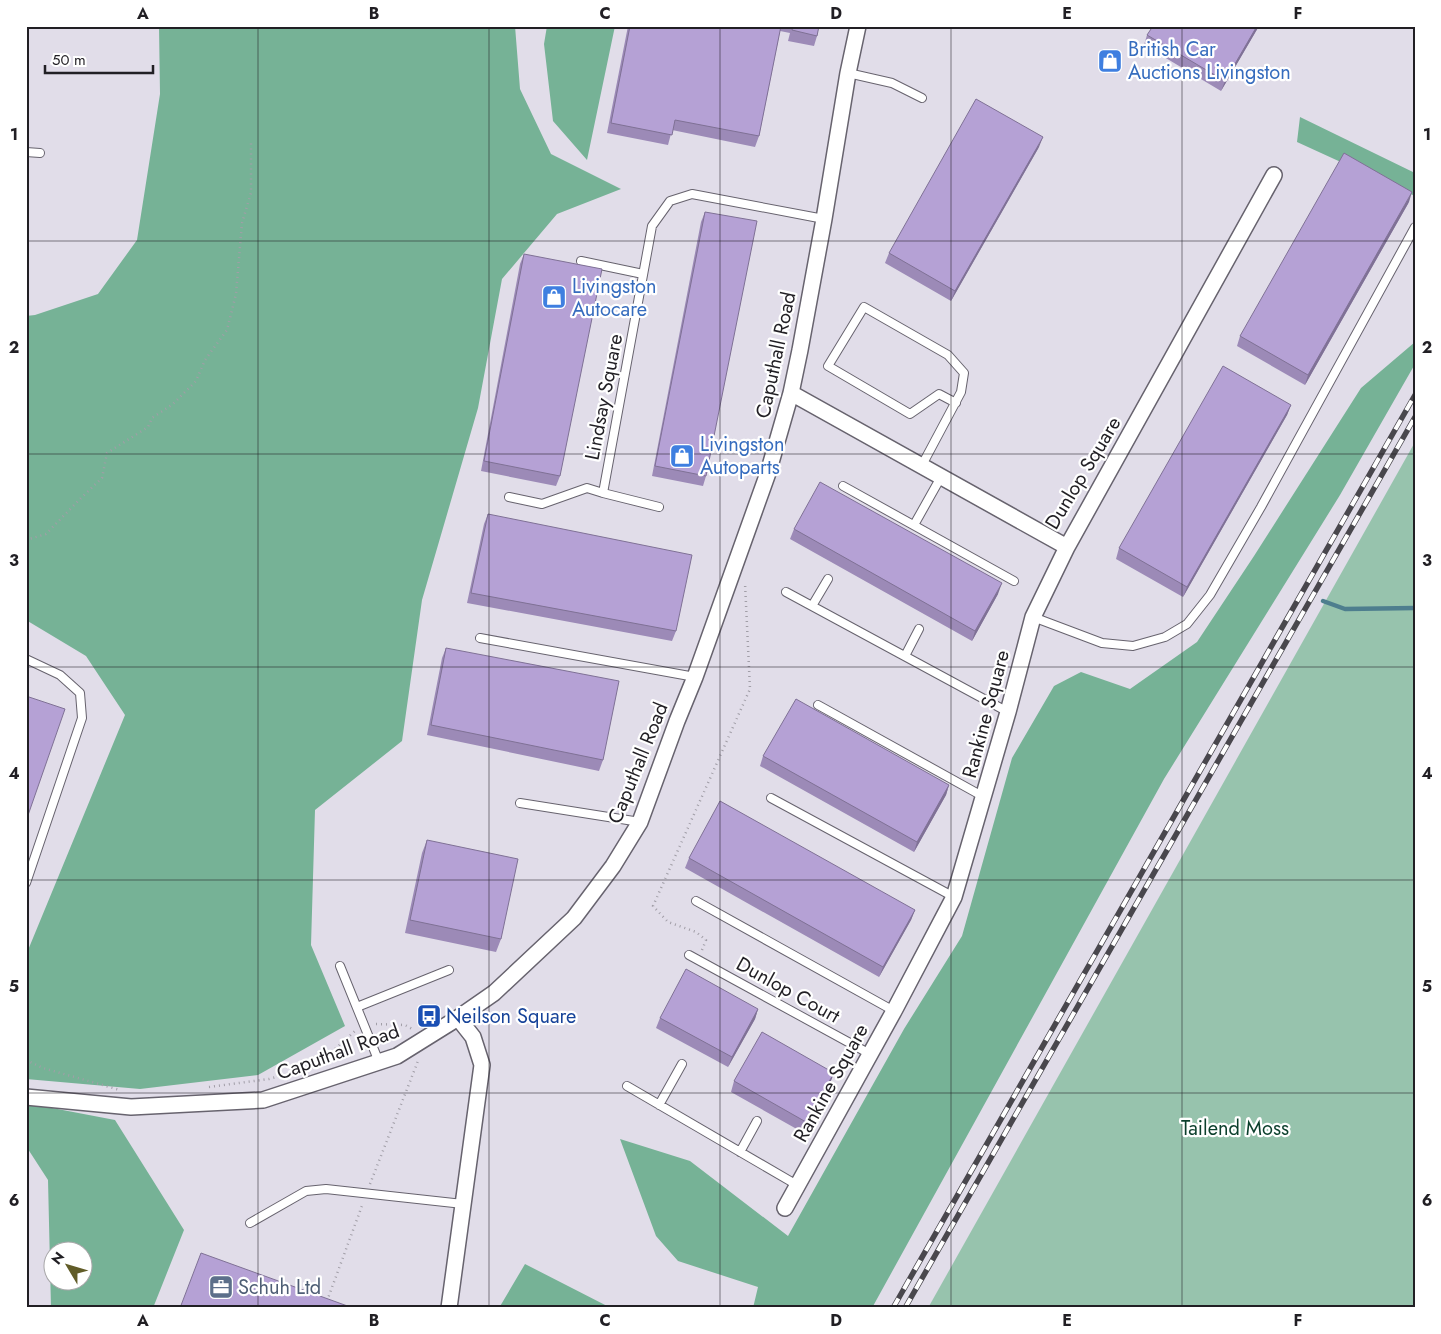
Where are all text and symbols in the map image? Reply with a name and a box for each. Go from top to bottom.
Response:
text: A [136,2,149,25]
text: B [369,2,379,25]
text: C [599,2,611,25]
text: D [830,2,842,25]
text: E [1062,2,1072,25]
text: F [1294,2,1302,25]
place label: British Car Auctions Livingston [1128,35,1291,87]
scale bar [45,42,152,74]
shop icon: British Car Auctions Livingston [1097,48,1123,74]
text: 50 m [52,49,86,71]
text: 1 [10,123,18,146]
text: 1 [1423,123,1431,146]
place label: Livingston Autocare [572,272,656,324]
shop icon: Livingston Autocare [541,284,567,310]
street label: Caputhall Road [748,289,804,421]
street label: Lindsay Square [578,331,630,463]
text: 2 [9,336,19,359]
text: 2 [1422,336,1432,359]
street label: Dunlop Square [1038,411,1128,535]
place label: Livingston Autoparts [700,430,784,482]
shop icon: Livingston Autoparts [669,443,695,469]
text: 3 [9,549,19,572]
text: 3 [1422,549,1432,572]
street label: Rankine Square [955,647,1017,781]
street label: Caputhall Road [600,698,676,828]
text: 4 [8,762,20,785]
text: 4 [1421,762,1433,785]
street label: Dunlop Court [731,950,845,1030]
text: 5 [9,975,19,998]
text: 5 [1422,975,1432,998]
place label: Neilson Square [446,1002,576,1031]
bus stop icon: Neilson Square [416,1003,442,1029]
street label: Caputhall Road [273,1016,403,1088]
street label: Rankine Square [786,1018,876,1148]
park label: Tailend Moss [1181,1114,1289,1143]
text: 6 [9,1189,19,1212]
text: 6 [1422,1189,1432,1212]
north arrow [42,1242,92,1292]
text: N [46,1247,69,1269]
place label: Schuh Ltd [238,1273,321,1302]
office icon: Schuh Ltd [208,1274,234,1300]
text: A [136,1309,149,1332]
text: B [369,1309,379,1332]
text: C [599,1309,611,1332]
text: D [830,1309,842,1332]
text: E [1062,1309,1072,1332]
text: F [1294,1309,1302,1332]

